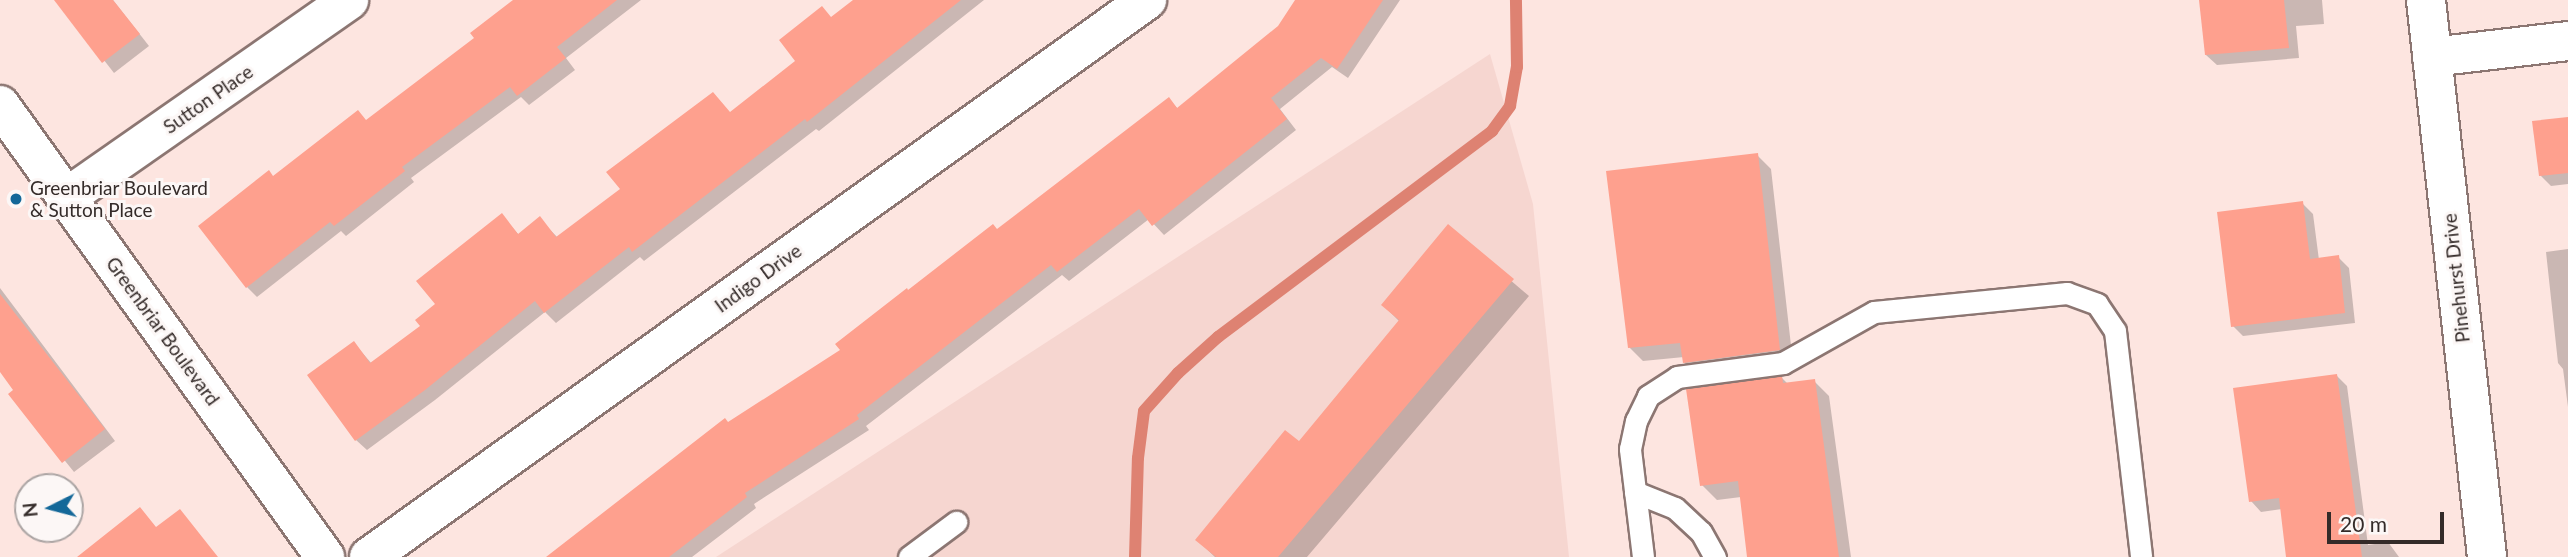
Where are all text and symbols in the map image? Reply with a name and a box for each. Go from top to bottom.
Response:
street label: Sutton Place [159,60,257,138]
place label: Greenbriar Boulevard & Sutton Place [30,177,208,221]
marker: Greenbriar Boulevard & Sutton Place [8,191,24,207]
street label: Pinehurst Drive [2438,212,2474,344]
street label: Indigo Drive [710,239,806,317]
street label: Greenbriar Boulevard [101,252,225,410]
north arrow [14,473,84,543]
scale bar [2330,498,2447,542]
text: N [17,502,42,519]
text: 20 m [2340,511,2387,536]

